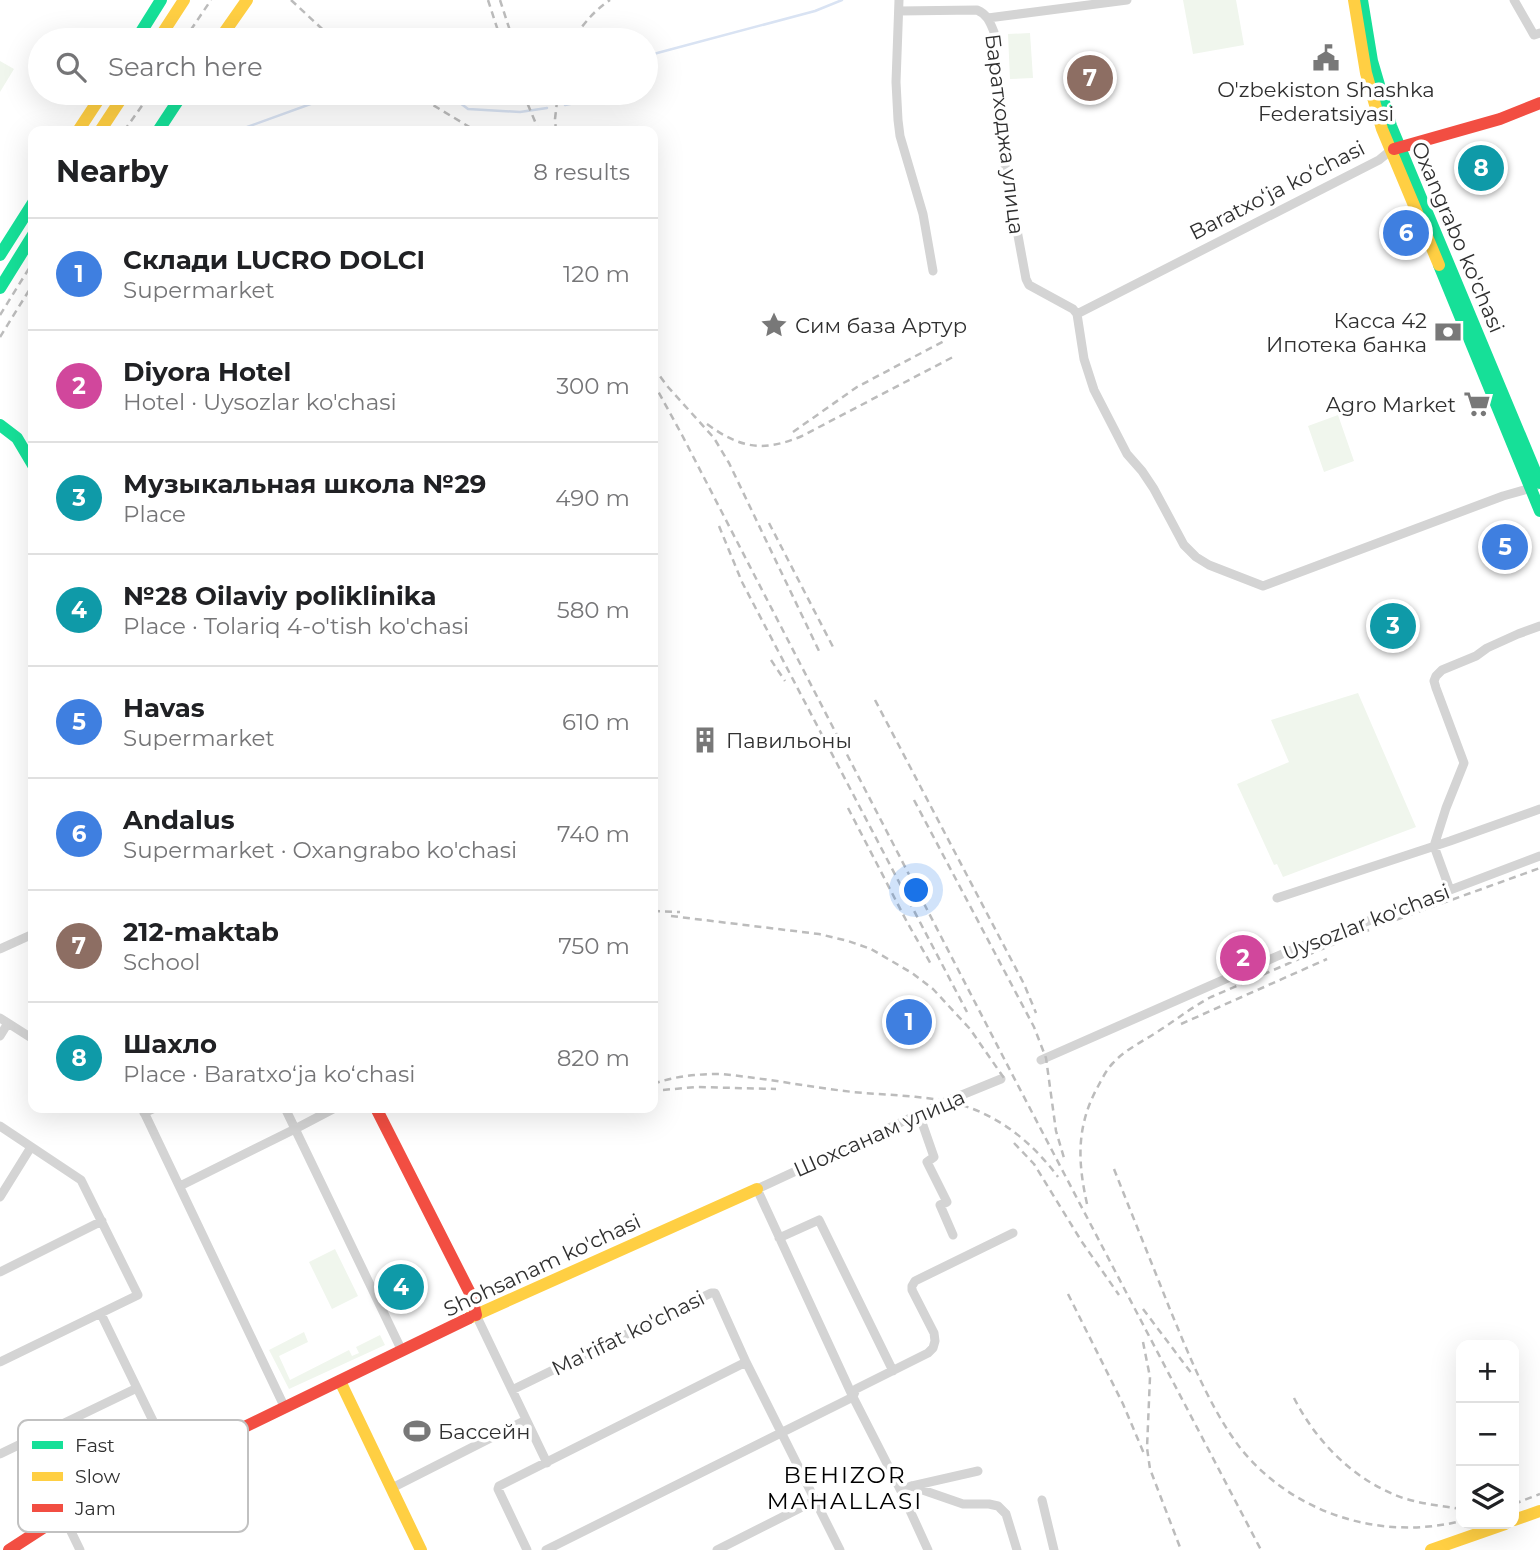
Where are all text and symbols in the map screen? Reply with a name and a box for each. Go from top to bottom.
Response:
search box [28,28,658,105]
street label: Баратходжа улица [980,32,1030,236]
public building icon: O'zbekiston Shashka Federatsiyasi [1311,43,1341,73]
icon: search [52,48,90,86]
text: Search here [108,51,263,83]
pin: 7 [1067,52,1113,104]
place label: O'zbekiston Shashka Federatsiyasi [1217,77,1435,126]
street label: Baratxoʻja koʻchasi [1185,135,1369,245]
street label: Oxangrabo ko'chasi [1406,138,1510,336]
pin: 8 [1458,142,1504,194]
text: Nearby [56,153,168,190]
text: 8 results [533,158,630,186]
pin: 6 [1383,207,1429,259]
text: Склади LUCRO DOLCI [123,244,425,276]
text: 1 [74,260,84,288]
text: 120 m [563,260,630,288]
text: Supermarket [123,276,275,304]
place label: Касса 42 Ипотека банка [1266,308,1427,357]
place icon: Сим база Артур [759,310,789,340]
place label: Сим база Артур [795,313,967,338]
bank icon: Касса 42 Ипотека банка [1433,317,1463,347]
text: Diyora Hotel [123,356,291,388]
text: 2 [72,372,86,400]
text: 300 m [556,372,630,400]
text: Hotel · Uysozlar ko'chasi [123,388,397,416]
supermarket icon: Agro Market [1462,389,1492,419]
place label: Agro Market [1326,392,1456,417]
text: Музыкальная школа №29 [123,468,486,500]
text: 3 [72,484,86,512]
text: 490 m [555,484,630,512]
text: Place [123,500,186,528]
pin: 5 [1482,521,1528,573]
text: №28 Oilaviy poliklinika [123,580,437,612]
text: 4 [71,596,87,624]
text: 580 m [557,596,630,624]
pin: 3 [1370,600,1416,652]
text: Place · Tolariq 4-o'tish ko'chasi [123,612,469,640]
text: Havas [123,692,205,724]
text: 5 [72,708,86,736]
text: 610 m [562,708,630,736]
text: Supermarket [123,724,275,752]
building icon: Павильоны [690,725,720,755]
place label: Павильоны [726,728,852,753]
text: Andalus [123,804,235,836]
text: 6 [72,820,86,848]
text: 740 m [557,820,630,848]
text: Supermarket · Oxangrabo ko'chasi [123,836,517,864]
your location [899,873,933,907]
street label: Uysozlar ko'chasi [1279,879,1453,965]
text: 212-maktab [123,916,279,948]
text: 7 [72,932,86,960]
text: 750 m [558,932,630,960]
pin: 2 [1220,932,1266,984]
text: School [123,948,201,976]
pin: 1 [886,996,932,1048]
text: Шахло [123,1028,217,1060]
text: 8 [71,1044,87,1072]
text: 820 m [557,1044,630,1072]
text: Place · Baratxoʻja koʻchasi [123,1060,415,1088]
street label: Шохсанам улица [790,1084,968,1182]
street label: Shohsanam ko'chasi [440,1208,644,1322]
pin: 4 [378,1261,424,1313]
street label: Ma'rifat ko'chasi [547,1285,709,1381]
map controls [1456,1340,1519,1529]
button: + [1456,1340,1519,1403]
button: − [1456,1403,1519,1466]
sports icon: Бассейн [402,1416,432,1446]
place label: Бассейн [438,1419,530,1444]
legend [18,1420,248,1532]
text: Fast [75,1434,115,1457]
district label: BEHIZOR MAHALLASI [767,1461,923,1515]
text: Slow [75,1465,120,1488]
button: layers [1456,1466,1519,1529]
text: Jam [74,1497,116,1520]

